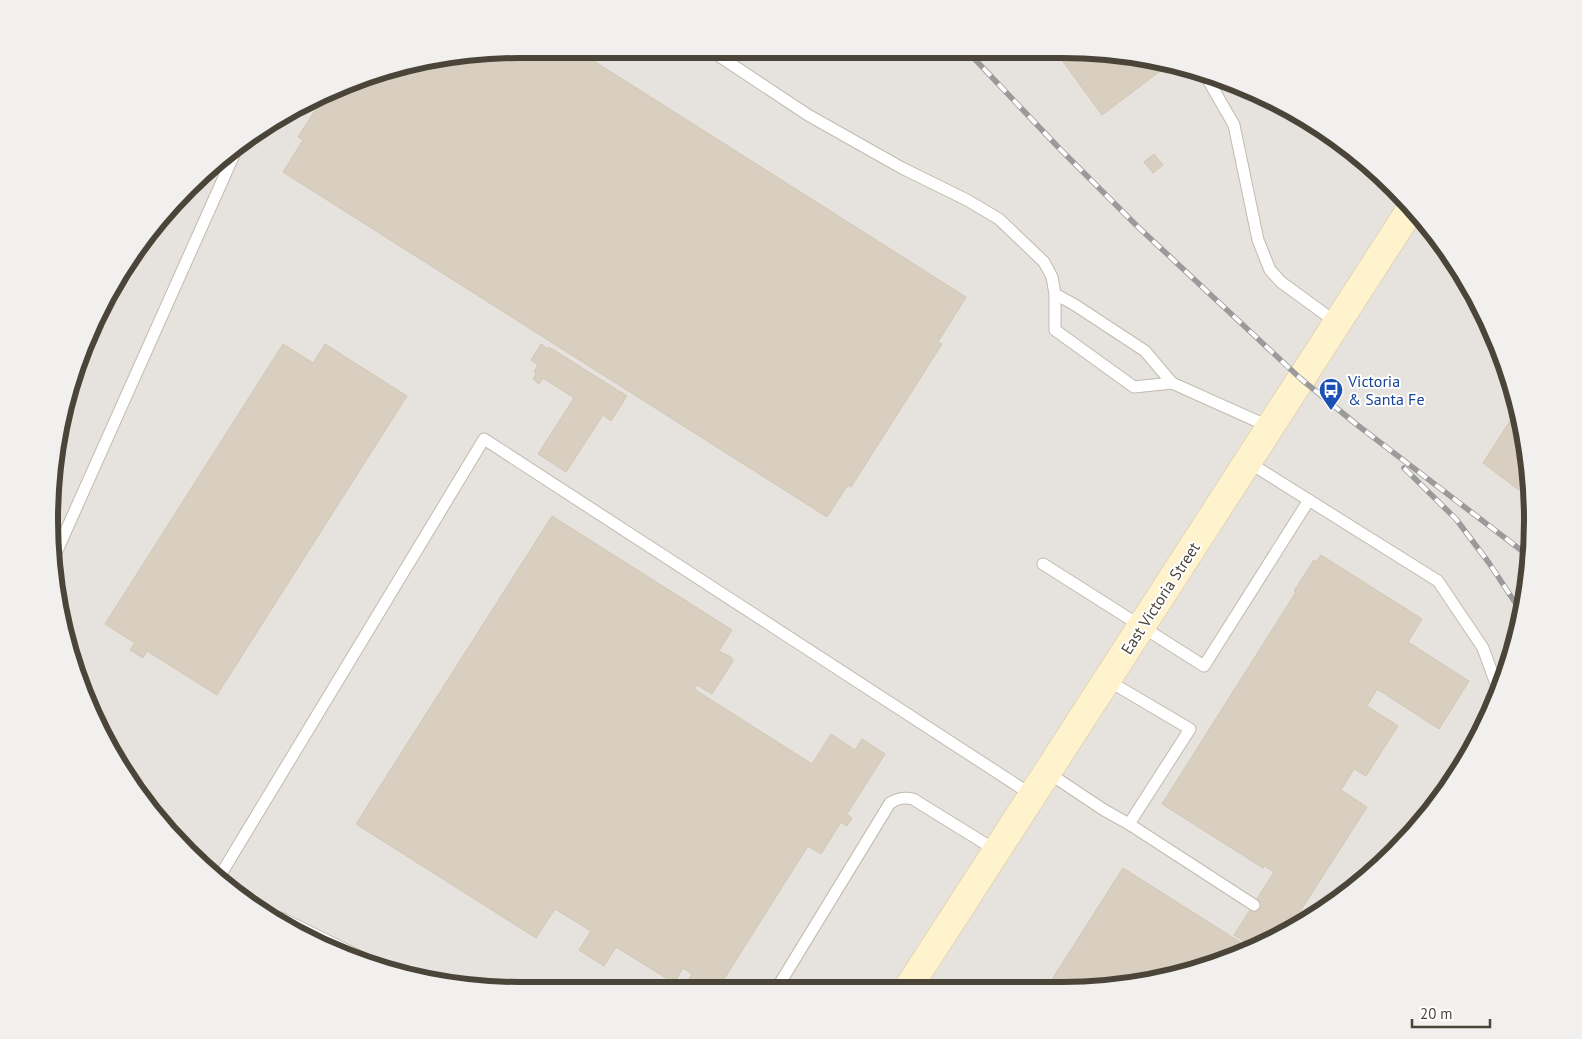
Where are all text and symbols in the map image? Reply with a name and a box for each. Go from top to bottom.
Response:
place label: Victoria & Santa Fe [1347,371,1425,409]
bus stop icon: Victoria & Santa Fe [1318,377,1344,411]
street label: East Victoria Street [1116,538,1204,658]
scale bar [1412,996,1490,1028]
text: 20 m [1420,1004,1453,1023]

